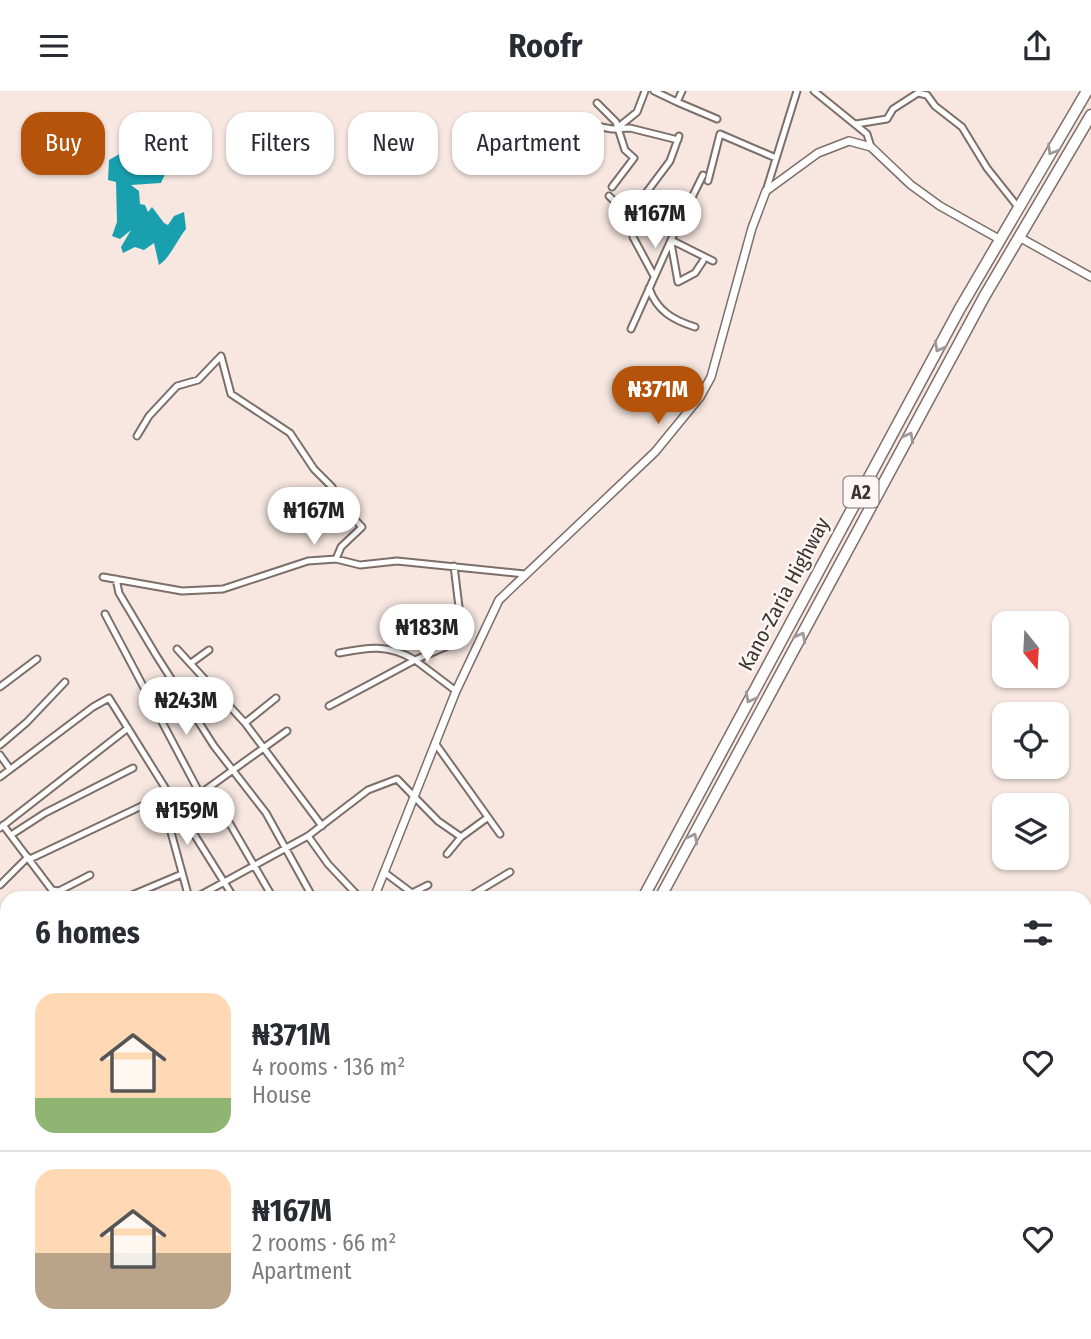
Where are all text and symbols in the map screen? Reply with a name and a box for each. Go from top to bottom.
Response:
icon: menu [35,27,73,65]
text: Roofr [509,27,582,65]
icon: share [1018,27,1056,65]
chip: Buy [21,112,105,175]
chip: Rent [119,112,212,175]
chip: Filters [226,112,334,175]
chip: New [348,112,438,175]
chip: Apartment [452,112,604,175]
one-way arrow [1047,142,1060,155]
pin: ₦167M [606,191,704,250]
text: ₦167M [624,199,686,227]
one-way arrow [934,340,947,352]
pin: ₦371M [609,367,707,426]
text: ₦371M [628,375,688,403]
one-way arrow [901,432,914,444]
road number: A2 [844,477,878,507]
pin: ₦167M [265,487,363,547]
text: ₦167M [283,496,345,524]
street label: Kano-Zaria Highway [733,512,836,675]
pin: ₦183M [378,605,476,664]
north arrow [992,611,1069,688]
map controls [992,611,1069,870]
text: ₦183M [396,613,458,641]
one-way arrow [793,632,806,645]
pin: ₦243M [137,677,235,737]
text: ₦243M [155,686,217,714]
one-way arrow [745,691,758,704]
button: locate [992,702,1069,779]
pin: ₦159M [138,787,236,847]
button: layers [992,793,1069,870]
text: ₦159M [156,796,218,824]
one-way arrow [685,832,698,845]
icon: filters [1019,914,1057,952]
text: 6 homes [35,915,140,951]
text: ₦371M [252,1017,331,1053]
icon: home [91,1021,175,1105]
icon: heart [1019,1044,1057,1082]
text: 4 rooms · 136 m² [252,1053,405,1081]
text: House [252,1081,311,1109]
text: ₦167M [252,1193,332,1229]
icon: home [91,1197,175,1281]
icon: heart [1019,1220,1057,1258]
text: 2 rooms · 66 m² [252,1229,396,1257]
text: Apartment [252,1257,352,1285]

